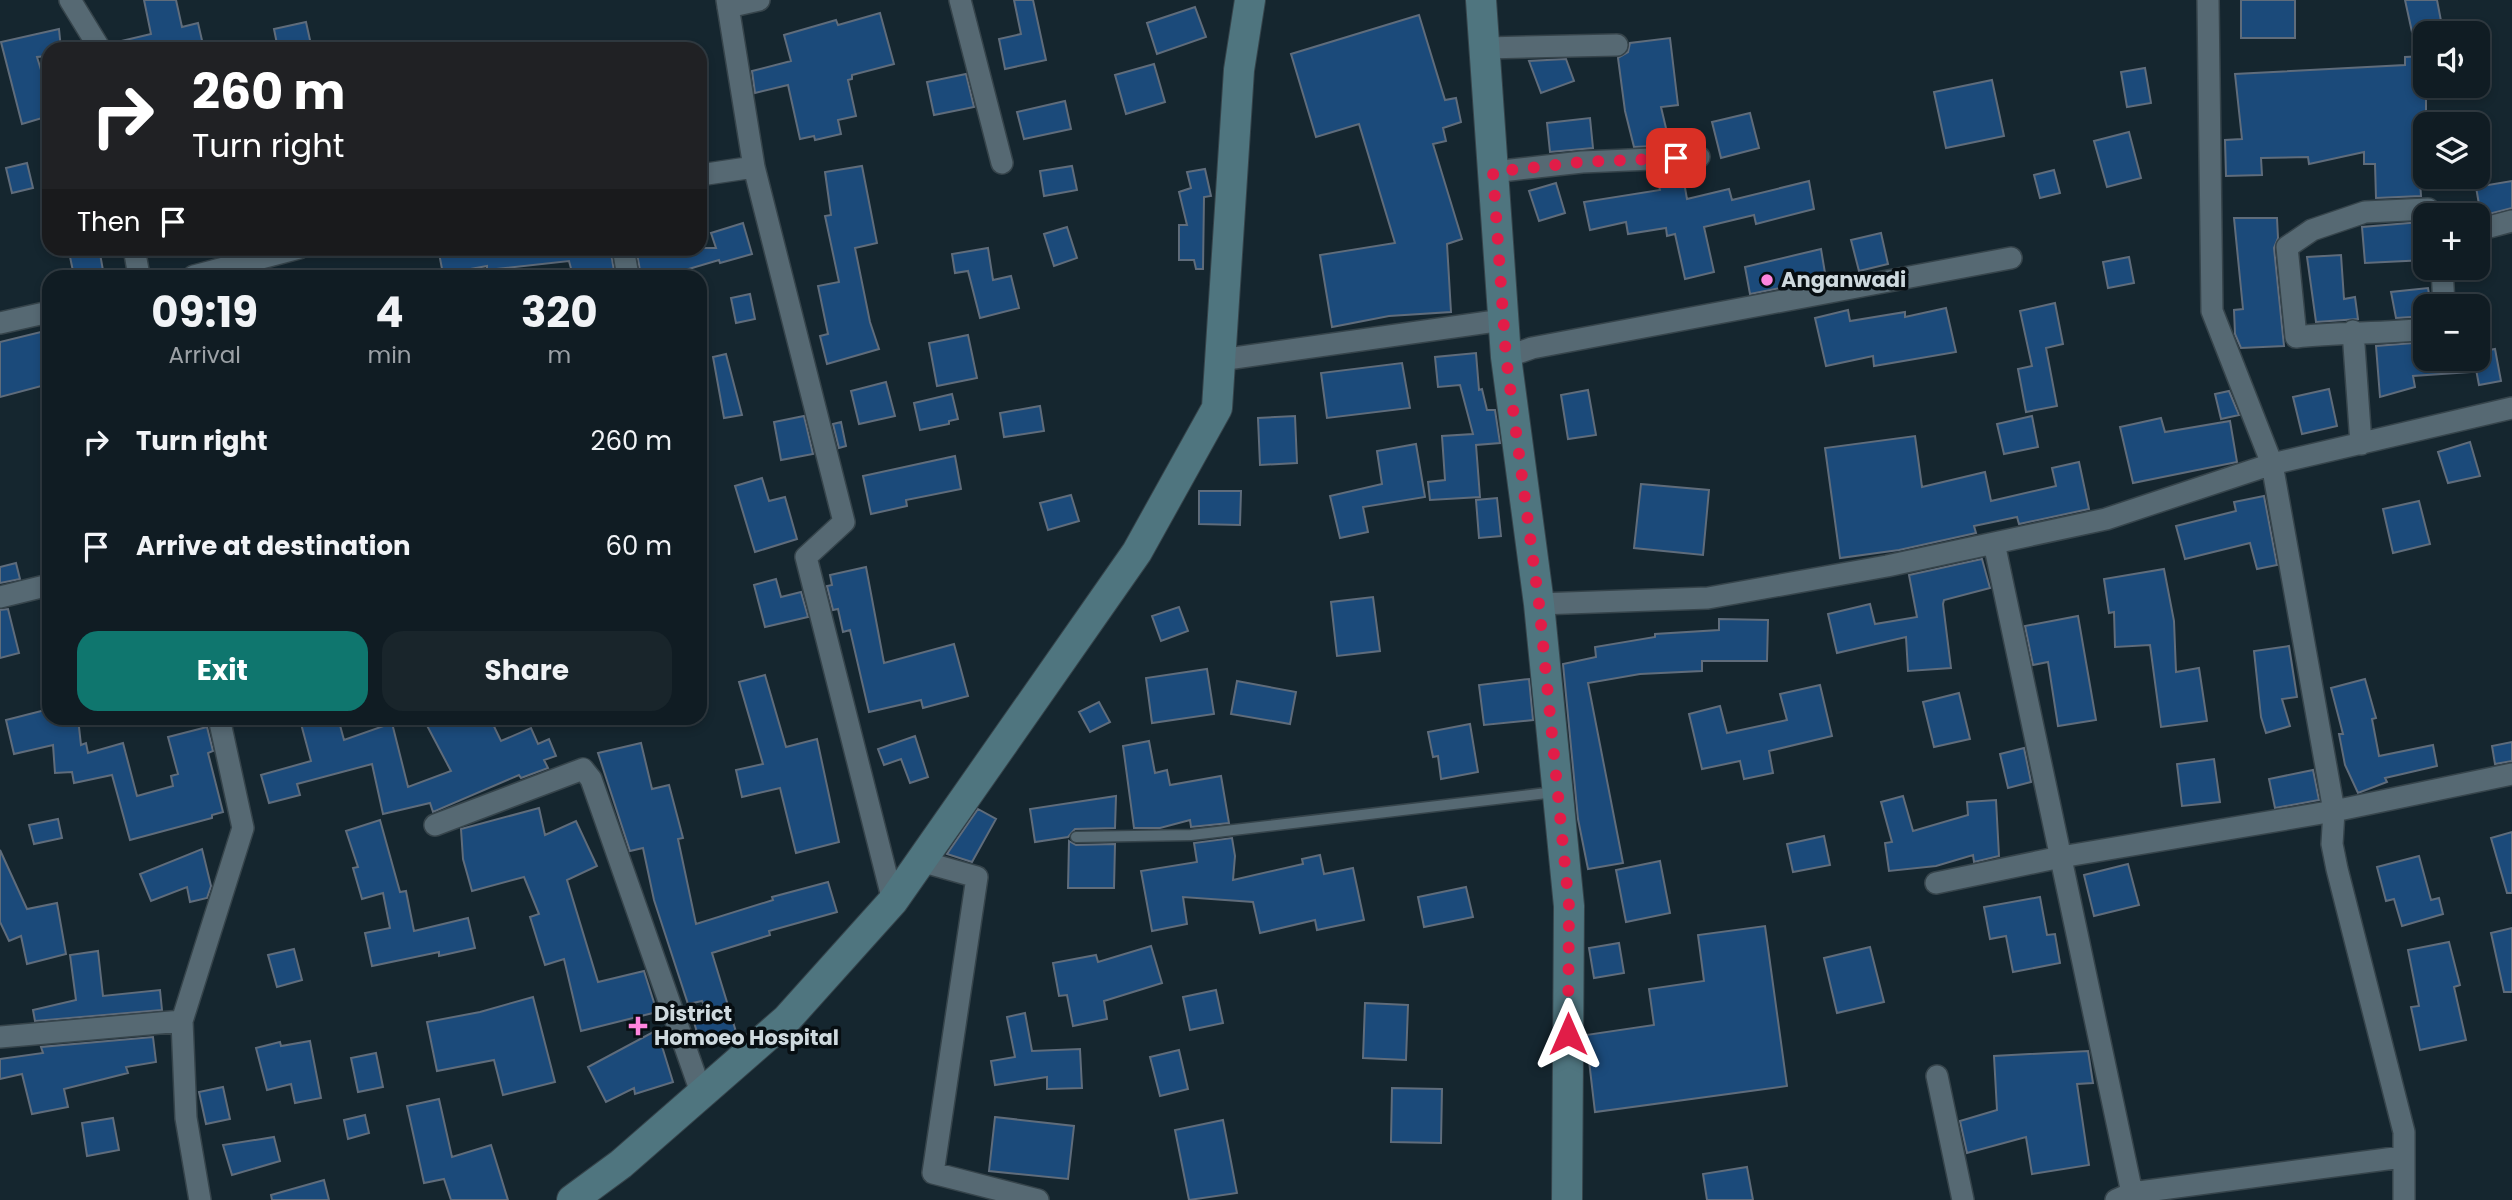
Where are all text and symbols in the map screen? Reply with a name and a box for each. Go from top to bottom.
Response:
map controls [2413,21,2490,371]
button: sound [2413,21,2490,98]
text: 260 m [192,58,345,126]
icon: right [77,70,168,161]
button: layers [2413,112,2490,189]
text: Turn right [192,123,344,168]
pin [1646,128,1706,188]
icon: arrive [1657,139,1695,177]
icon: arrive [154,203,192,241]
button: + [2413,203,2490,280]
text: Then [77,204,140,240]
place label: Anganwadi [1781,265,1906,294]
marker: Anganwadi [1759,272,1775,288]
text: 09:19 [151,283,258,342]
text: 4 [375,283,404,342]
text: 320 [521,283,598,342]
button: − [2413,294,2490,371]
text: Arrival [169,339,241,371]
text: min [367,339,412,371]
text: m [547,339,571,371]
icon: right [77,423,115,461]
text: Turn right [136,423,268,459]
text: 260 m [590,423,672,459]
icon: arrive [77,528,115,566]
text: Arrive at destination [136,528,411,564]
text: 60 m [605,528,672,564]
button: Exit [77,631,368,711]
button: Share [382,631,672,711]
position arrow [1531,997,1605,1071]
place label: District Homoeo Hospital [654,999,839,1052]
marker: District Homoeo Hospital [628,1016,648,1036]

